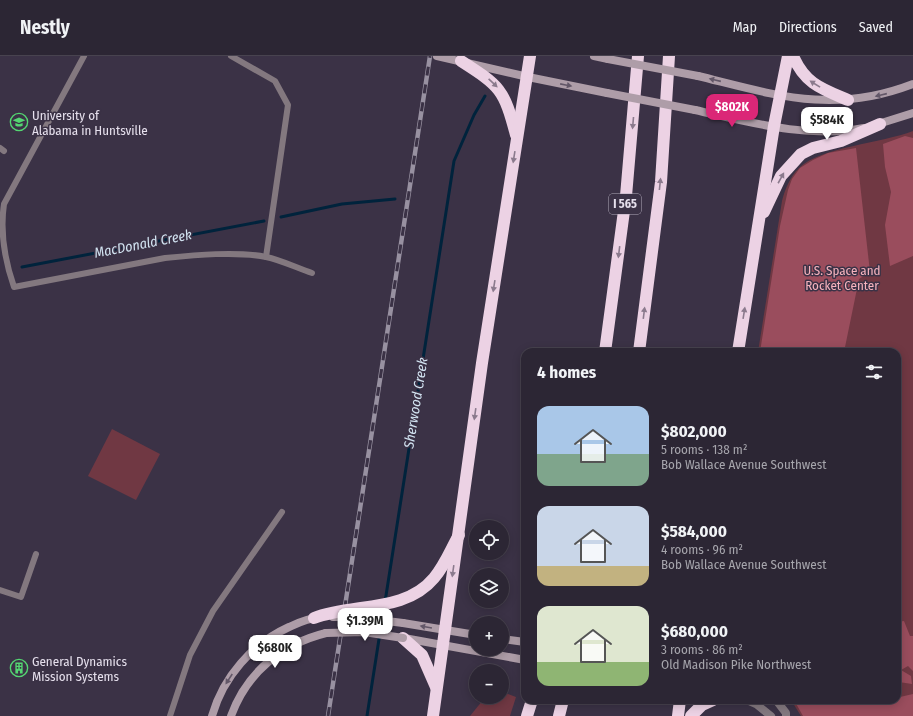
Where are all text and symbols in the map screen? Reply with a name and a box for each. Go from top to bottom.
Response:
text: Nestly [20,16,70,39]
text: Map [733,19,757,36]
text: Directions [779,19,837,36]
text: Saved [859,19,893,36]
one-way arrow [709,77,722,83]
one-way arrow [488,78,498,88]
one-way arrow [809,81,821,88]
one-way arrow [560,82,572,88]
one-way arrow [875,92,887,98]
pin: $802K [704,94,760,128]
text: $802K [715,99,749,114]
pin: $584K [799,107,855,141]
place label: University of Alabama in Huntsville [32,108,148,138]
school or university icon: University of Alabama in Huntsville [9,112,29,132]
text: $584K [810,112,844,127]
one-way arrow [630,117,637,129]
one-way arrow [511,151,517,163]
one-way arrow [778,172,784,184]
one-way arrow [657,178,664,190]
road number: I 565 [609,194,641,214]
water label: MacDonald Creek [93,226,193,262]
one-way arrow [616,246,622,258]
park label: U.S. Space and Rocket Center [803,263,881,293]
one-way arrow [491,280,497,292]
one-way arrow [641,307,647,319]
one-way arrow [741,307,747,320]
water label: Sherwood Creek [400,356,432,451]
icon: filters [863,361,885,383]
text: 4 homes [537,362,596,383]
one-way arrow [472,408,478,420]
text: $802,000 [661,421,727,442]
icon: home [569,422,617,470]
text: 5 rooms · 138 m² [661,442,747,457]
text: Bob Wallace Avenue Southwest [661,457,827,472]
map controls [469,520,509,704]
button: locate [469,520,509,560]
text: $584,000 [661,521,727,542]
icon: home [569,522,617,570]
text: 4 rooms · 96 m² [661,542,743,557]
text: Bob Wallace Avenue Southwest [661,557,827,572]
one-way arrow [450,565,456,577]
button: layers [469,568,509,608]
pin: $1.39M [332,608,398,642]
text: $1.39M [347,613,383,628]
button: + [469,616,509,656]
text: $680,000 [661,621,728,642]
icon: home [569,622,617,670]
one-way arrow [420,624,432,630]
pin: $680K [247,635,303,669]
text: $680K [258,640,292,655]
text: 3 rooms · 86 m² [661,642,743,657]
place label: General Dynamics Mission Systems [32,654,127,684]
text: Old Madison Pike Northwest [661,657,811,672]
building icon: General Dynamics Mission Systems [9,658,29,678]
button: − [469,664,509,704]
one-way arrow [225,674,232,685]

